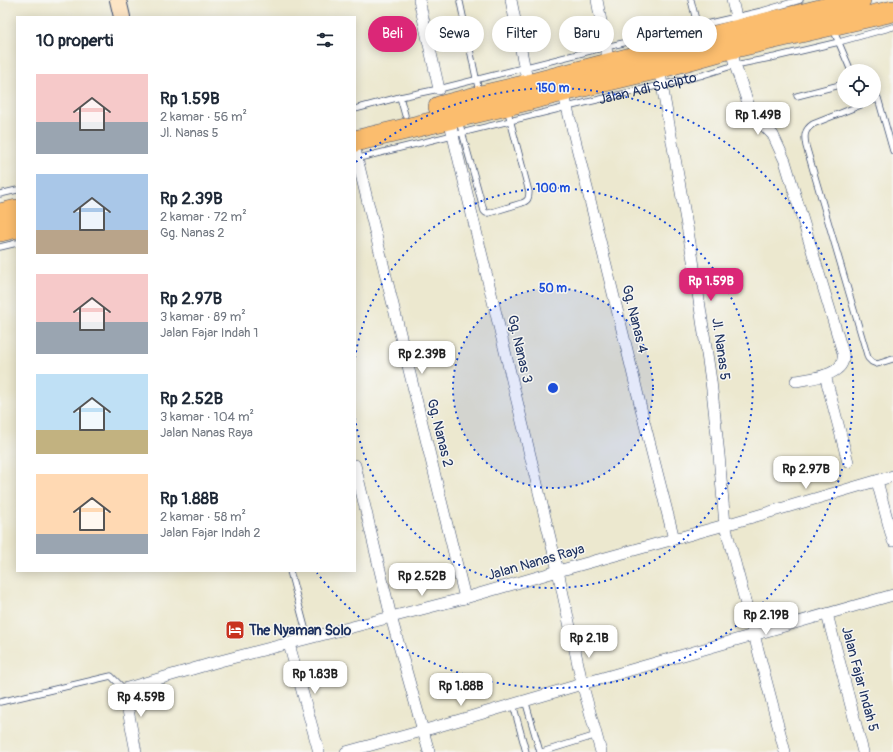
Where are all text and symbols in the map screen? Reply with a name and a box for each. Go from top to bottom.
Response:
chip: Beli [368,16,417,52]
chip: Sewa [425,16,484,52]
chip: Filter [492,16,551,52]
chip: Baru [559,16,614,52]
chip: Apartemen [622,16,717,52]
icon: filters [314,29,336,51]
text: 10 properti [36,30,113,51]
map controls [837,64,881,108]
button: locate [837,64,881,108]
street label: Jalan Adi Sucipto [597,68,698,108]
text: 150 m [537,81,570,96]
text: Rp 1.59B [160,88,220,109]
icon: home [68,90,116,138]
pin: Rp 1.49B [717,102,799,136]
text: Rp 1.49B [735,107,781,123]
text: 2 kamar · 56 m² [160,109,247,125]
text: Jl. Nanas 5 [160,125,219,141]
text: 100 m [536,181,571,196]
text: Rp 2.39B [160,188,223,209]
icon: home [68,190,116,238]
text: 2 kamar · 72 m² [160,209,247,225]
text: Gg. Nanas 2 [160,225,225,241]
pin: Rp 1.59B [670,268,752,302]
text: Rp 1.59B [688,273,734,289]
text: 50 m [539,281,567,296]
street label: Gg. Nanas 4 [618,283,652,355]
text: Rp 2.97B [160,288,222,309]
icon: home [68,290,116,338]
text: 3 kamar · 89 m² [160,309,246,325]
street label: Gg. Nanas 3 [504,313,536,385]
street label: Jl. Nanas 5 [708,317,734,381]
text: Jalan Fajar Indah 1 [160,325,258,341]
pin: Rp 2.39B [381,341,463,375]
text: Rp 2.39B [398,346,446,362]
centre of rings [546,381,560,395]
text: Rp 2.52B [160,388,223,409]
icon: home [68,390,116,438]
street label: Gg. Nanas 2 [423,397,457,469]
text: 3 kamar · 104 m² [160,409,254,425]
text: Jalan Nanas Raya [160,425,253,441]
pin: Rp 2.97B [765,456,847,490]
text: Rp 2.97B [782,461,830,477]
text: Rp 1.88B [160,488,219,509]
icon: home [68,490,116,538]
text: 2 kamar · 58 m² [160,509,246,525]
text: Jalan Fajar Indah 2 [160,525,260,541]
street label: Jalan Nanas Raya [486,540,586,584]
pin: Rp 2.52B [381,563,463,597]
text: Rp 2.52B [398,568,446,584]
pin: Rp 2.19B [725,602,807,636]
text: Rp 2.19B [743,607,789,623]
hotel icon: The Nyaman Solo [224,619,246,641]
place label: The Nyaman Solo [248,622,352,639]
pin: Rp 2.1B [552,625,626,659]
street label: Jalan Fajar Indah 5 [838,625,882,733]
text: Rp 2.1B [569,630,609,646]
pin: Rp 1.83B [274,661,356,695]
text: Rp 1.83B [292,666,338,682]
pin: Rp 1.88B [420,673,502,707]
text: Rp 1.88B [439,678,483,694]
pin: Rp 4.59B [100,684,182,718]
text: Rp 4.59B [117,689,165,705]

